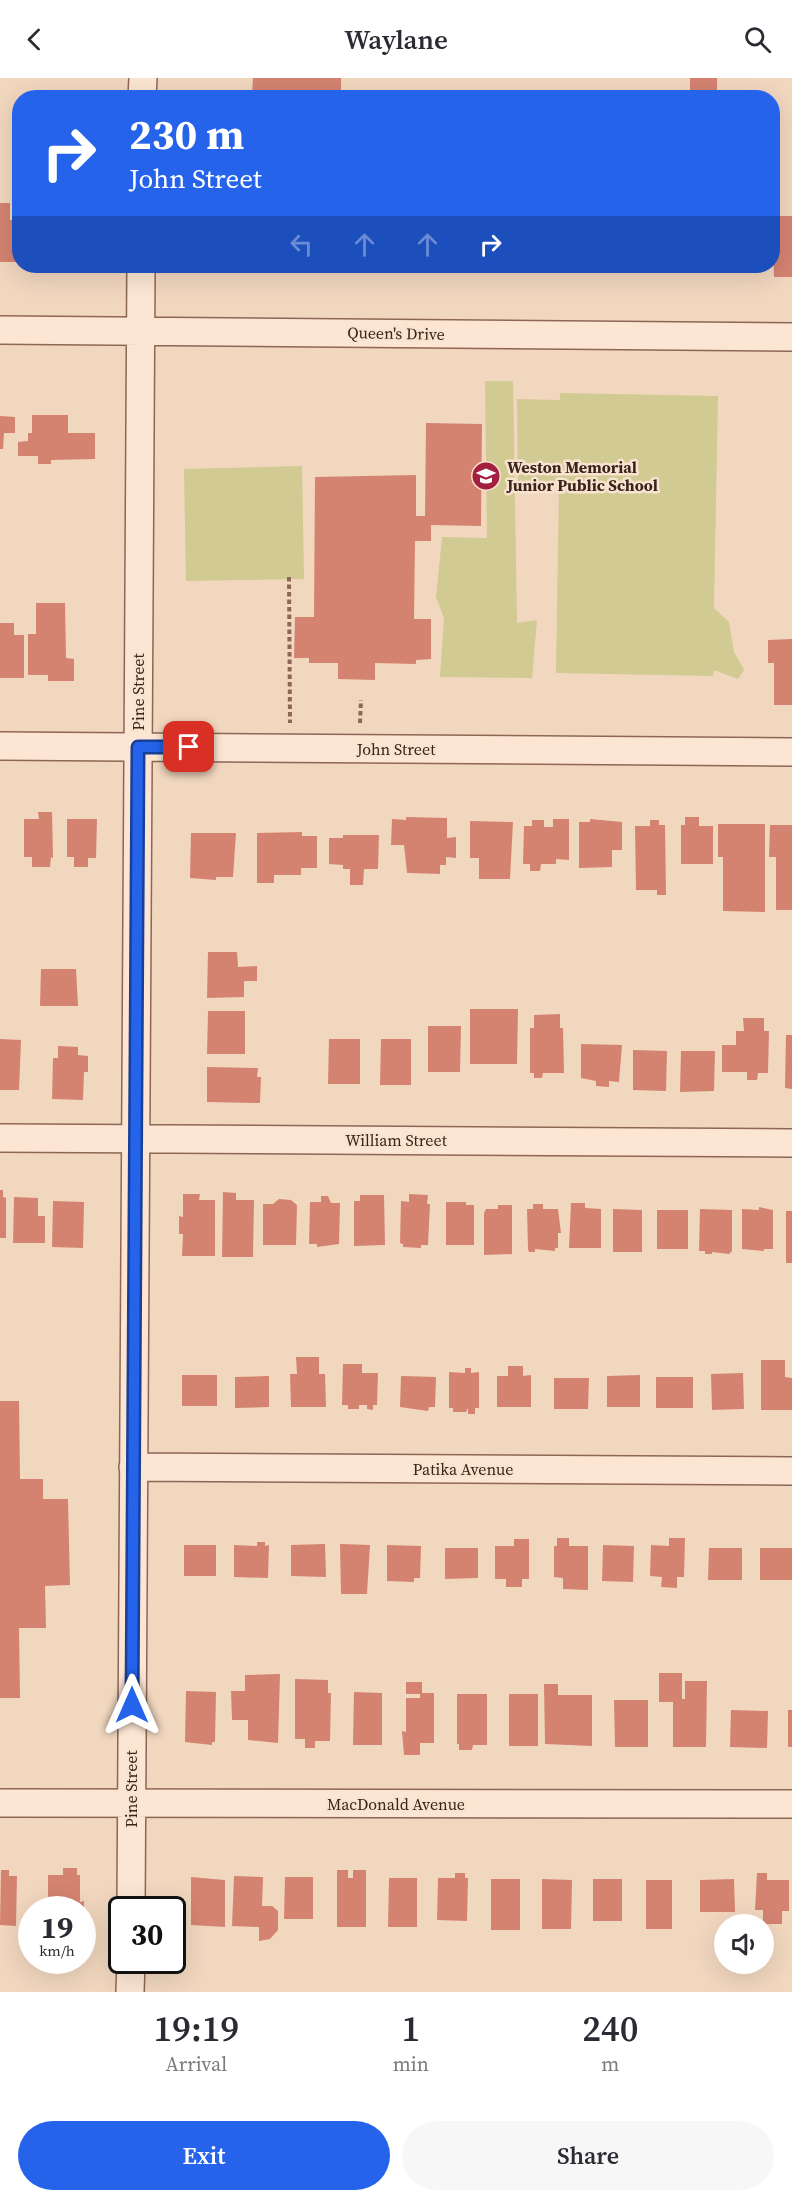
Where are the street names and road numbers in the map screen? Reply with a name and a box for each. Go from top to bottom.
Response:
street label: Queen's Drive [347,321,445,345]
street label: Pine Street [127,653,149,731]
street label: John Street [356,738,436,760]
street label: William Street [345,1129,448,1151]
street label: Patika Avenue [413,1458,513,1480]
street label: Pine Street [120,1750,142,1828]
street label: MacDonald Avenue [327,1793,465,1815]

